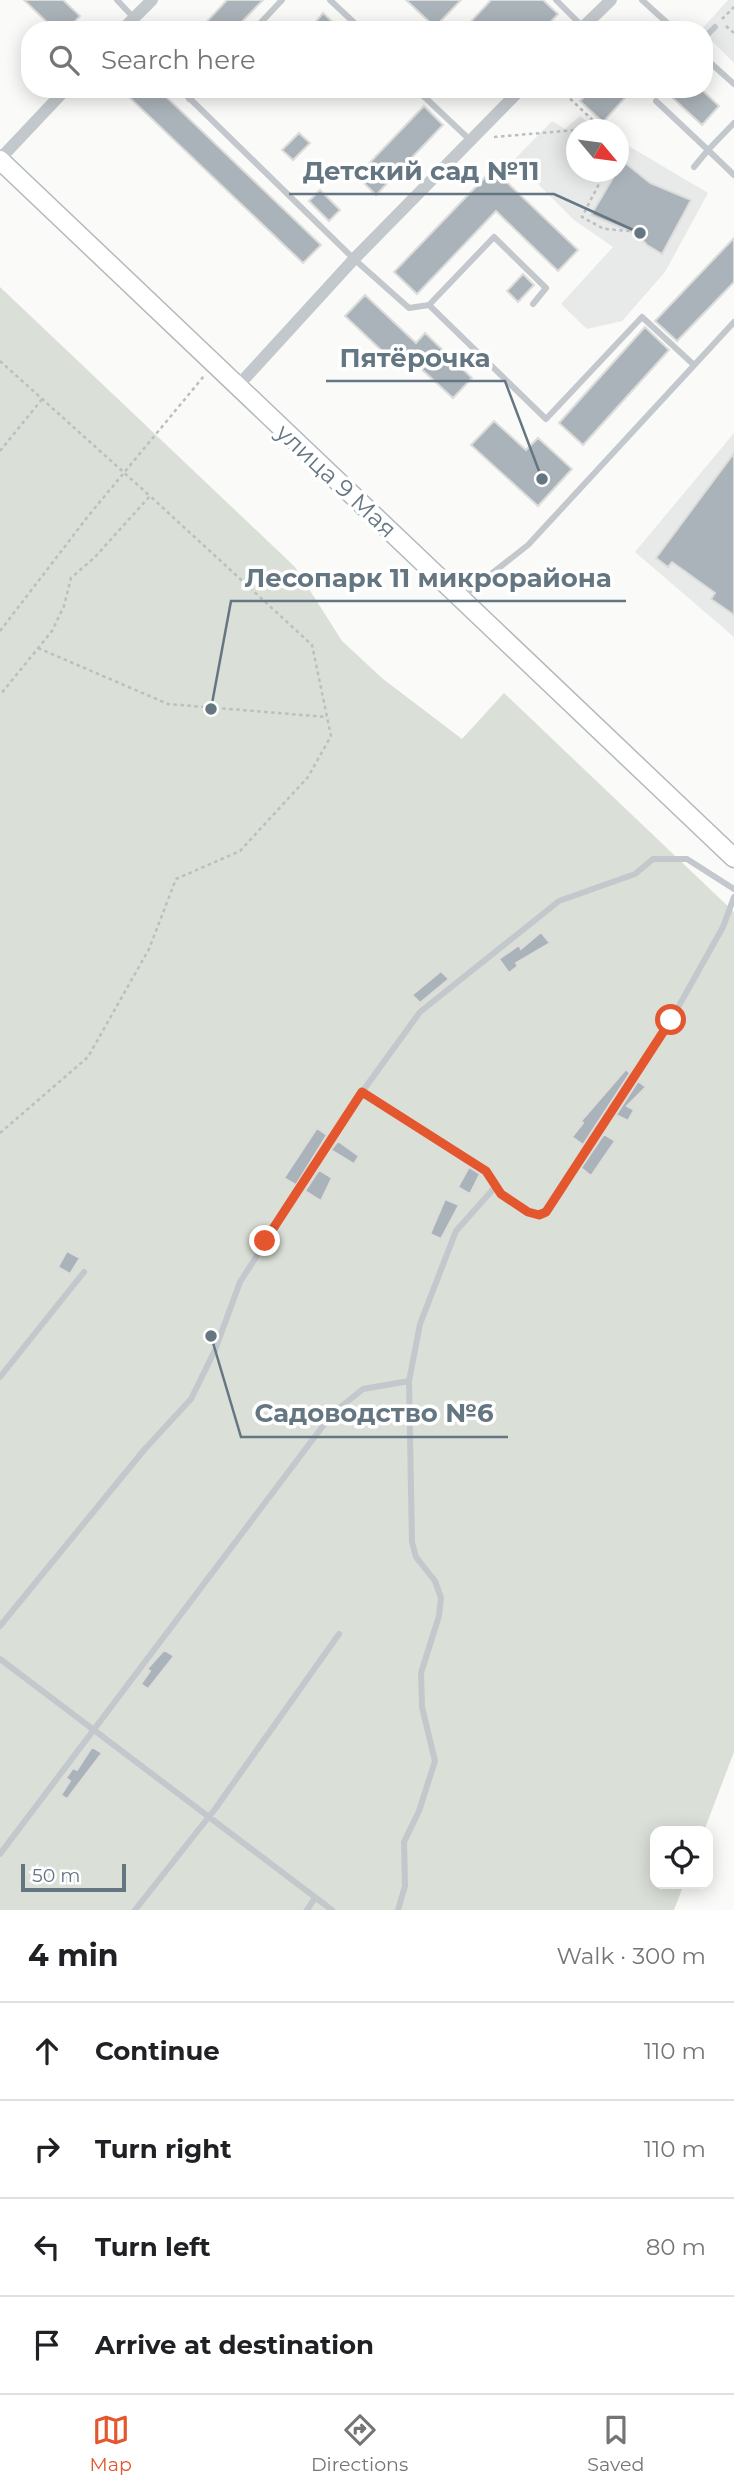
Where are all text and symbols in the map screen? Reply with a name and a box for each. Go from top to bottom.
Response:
search box [21,21,713,98]
icon: search [45,41,83,79]
text: Search here [101,44,256,76]
north arrow [566,119,629,182]
callout: Детский сад №11 [289,147,554,194]
text: Детский сад №11 [303,155,539,187]
callout: Пятёрочка [326,334,505,381]
text: Пятёрочка [339,342,491,374]
street label: улица 9 Мая [269,417,402,544]
callout: Лесопарк 11 микрорайона [231,554,626,601]
text: Лесопарк 11 микрорайона [244,562,612,594]
route start [655,1004,686,1035]
route end [249,1225,280,1256]
callout: Садоводство №6 [241,1390,508,1437]
text: Садоводство №6 [254,1397,494,1429]
map controls [650,1826,713,1889]
button: locate [650,1826,713,1889]
scale bar [21,1861,126,1893]
text: 50 m [32,1864,80,1887]
text: 4 min [28,1937,118,1974]
text: Walk · 300 m [556,1942,706,1970]
icon: ahead [28,2032,66,2070]
text: Continue [95,2035,220,2067]
text: 110 m [644,2037,706,2065]
icon: right [28,2130,66,2168]
text: Turn right [95,2133,231,2165]
text: 110 m [644,2135,706,2163]
icon: left [28,2228,66,2266]
text: Turn left [95,2231,211,2263]
text: 80 m [646,2233,706,2261]
icon: arrive [28,2326,66,2364]
text: Arrive at destination [95,2329,374,2361]
tab: Map [90,2411,132,2476]
tab: Directions [311,2411,408,2476]
tab: Saved [587,2411,644,2476]

